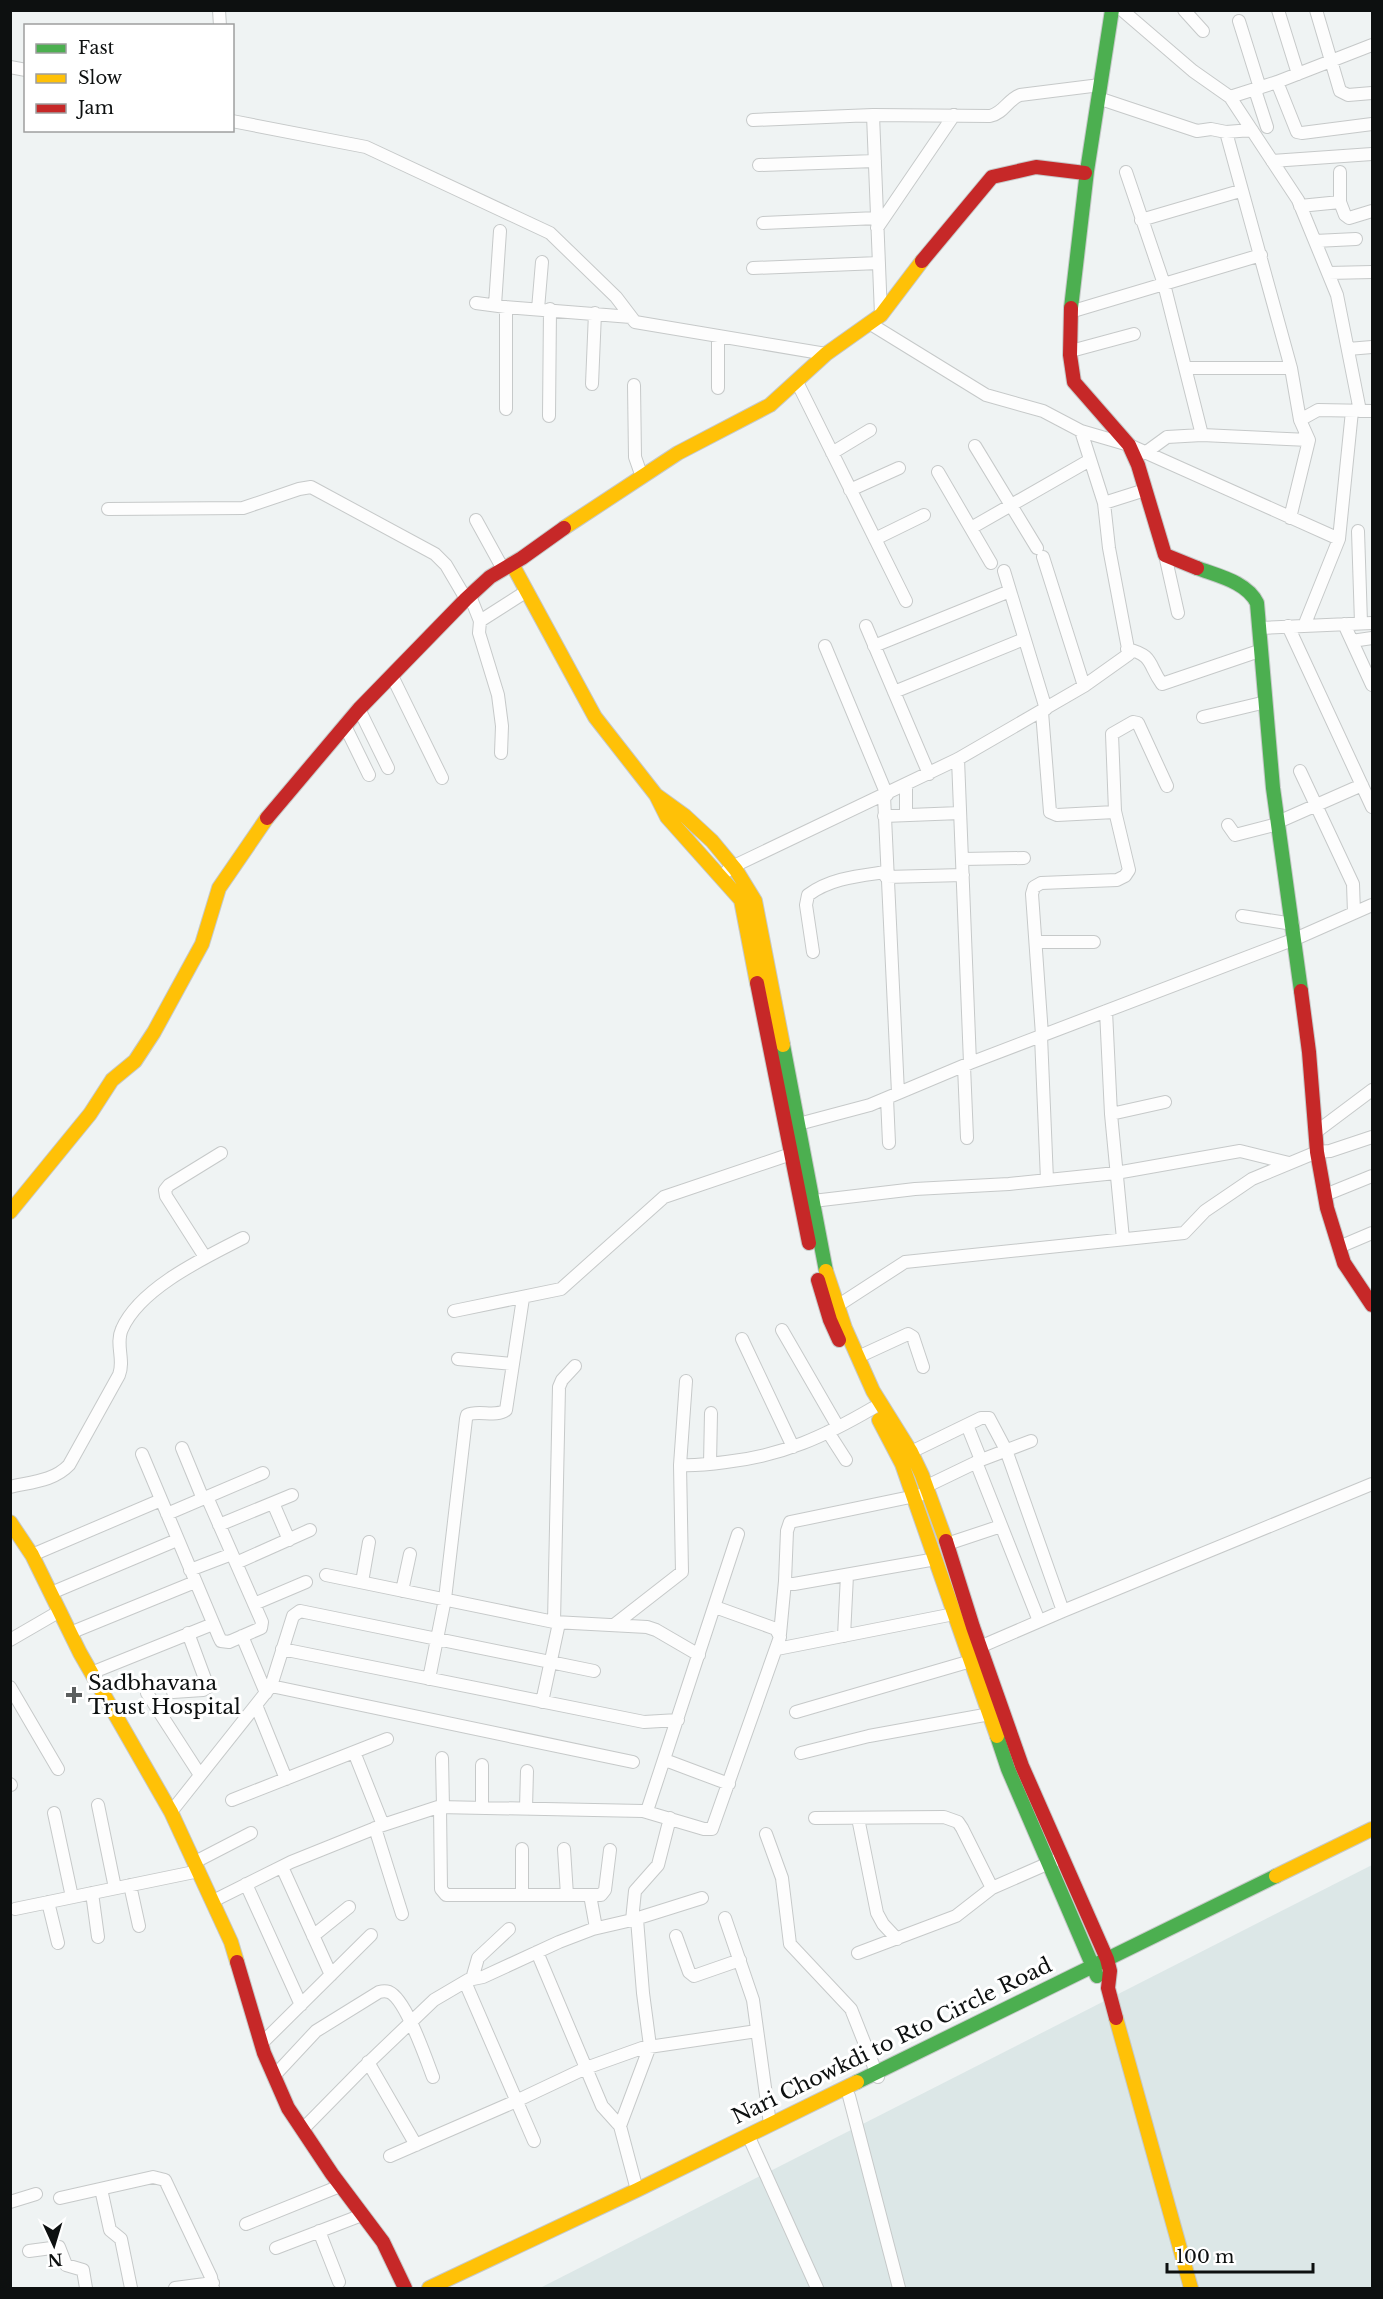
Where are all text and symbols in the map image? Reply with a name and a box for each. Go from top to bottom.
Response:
legend [24,24,234,132]
text: Fast [78,37,115,59]
text: Slow [78,67,123,89]
text: Jam [76,97,114,119]
place label: Sadbhavana Trust Hospital [88,1670,241,1720]
marker: Sadbhavana Trust Hospital [65,1686,83,1704]
street label: Nari Chowkdi to Rto Circle Road [728,1952,1056,2130]
north arrow [24,2215,84,2275]
scale bar [1167,2236,1312,2274]
text: 100 m [1176,2246,1234,2268]
text: N [47,2249,63,2270]

